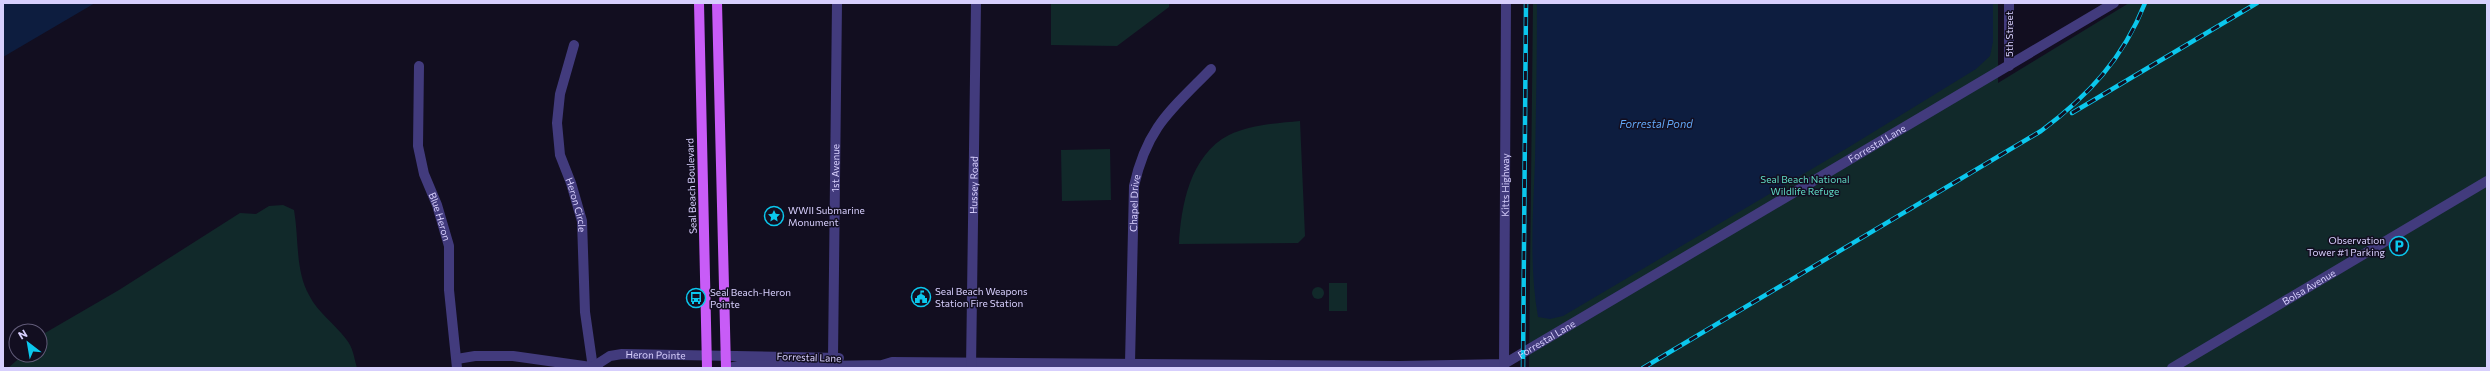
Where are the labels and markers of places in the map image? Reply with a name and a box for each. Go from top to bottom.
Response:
place label: WWII Submarine Monument [788,204,865,228]
place icon: WWII Submarine Monument [763,205,785,227]
place label: Observation Tower #1 Parking [2307,234,2386,258]
parking icon: Observation Tower #1 Parking [2388,235,2410,257]
place label: Seal Beach Weapons Station Fire Station [935,285,1028,309]
place label: Seal Beach-Heron Pointe [710,286,791,310]
public building icon: Seal Beach Weapons Station Fire Station [910,286,932,308]
bus stop icon: Seal Beach-Heron Pointe [685,287,707,309]

